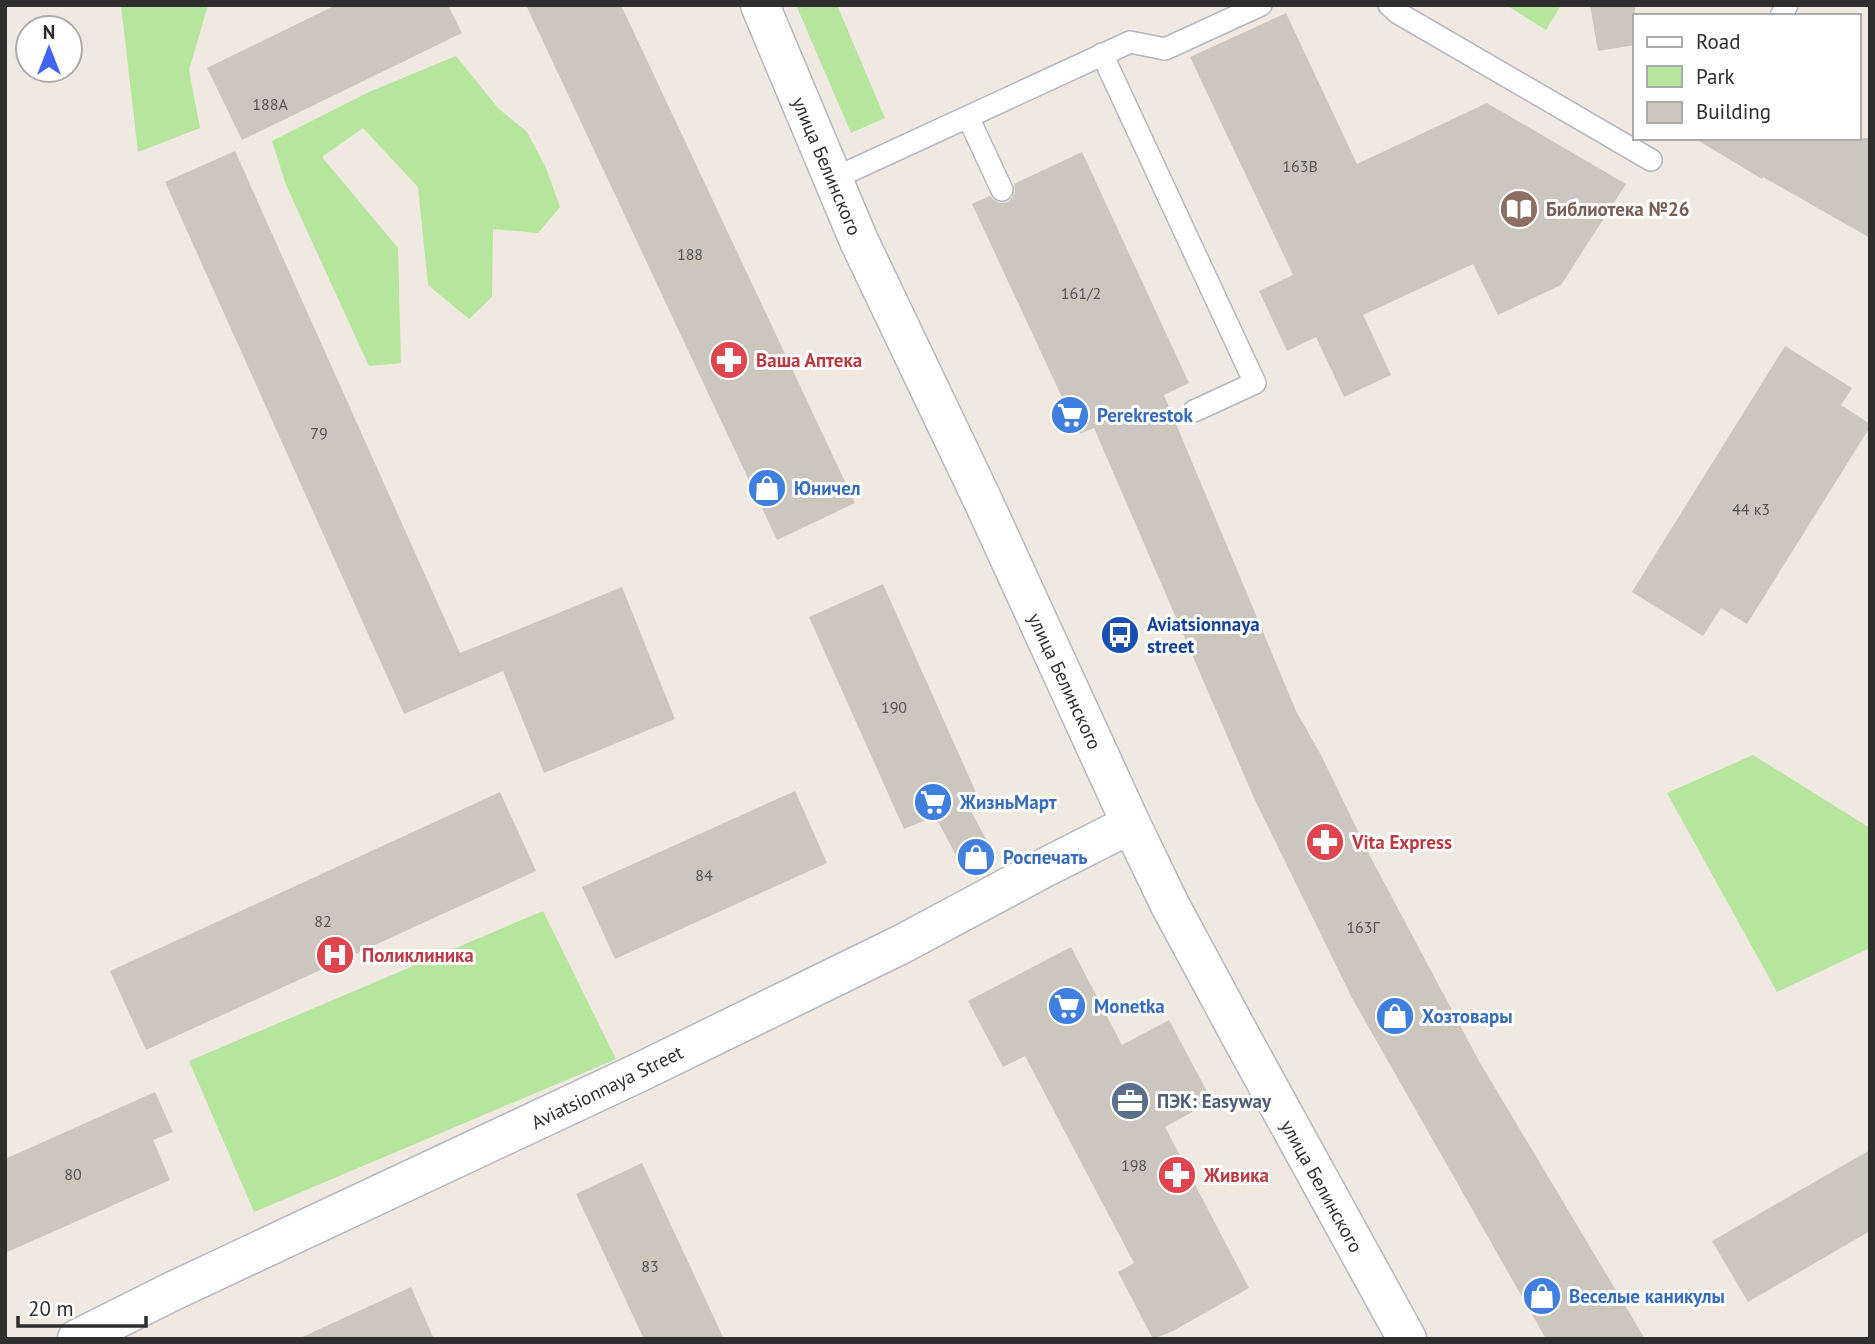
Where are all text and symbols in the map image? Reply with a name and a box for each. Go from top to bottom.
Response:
north arrow [14,14,84,84]
legend [1633,14,1861,140]
text: N [43,20,55,44]
text: Road [1696,28,1740,55]
text: Park [1696,63,1735,90]
street label: улица Белинского [787,93,867,239]
house number: 188А [252,94,288,114]
text: Building [1696,98,1771,125]
house number: 163В [1282,156,1318,176]
library icon: Библиотека №26 [1498,188,1540,230]
place label: Библиотека №26 [1546,197,1690,221]
house number: 188 [677,244,703,264]
house number: 161/2 [1061,283,1101,303]
pharmacy icon: Ваша Аптека [708,339,750,381]
place label: Ваша Аптека [756,348,862,372]
supermarket icon: Perekrestok [1049,394,1091,436]
place label: Perekrestok [1097,403,1194,427]
house number: 79 [310,423,328,443]
shop icon: Юничел [746,467,788,509]
place label: Юничел [794,476,860,500]
house number: 44 к3 [1732,499,1770,519]
street label: улица Белинского [1023,609,1107,753]
place label: Aviatsionnaya street [1147,612,1260,658]
bus stop icon: Aviatsionnaya street [1099,614,1141,656]
house number: 190 [881,697,907,717]
supermarket icon: ЖизньМарт [912,781,954,823]
place label: ЖизньМарт [959,790,1057,814]
pharmacy icon: Vita Express [1304,821,1346,863]
place label: Vita Express [1351,830,1452,854]
shop icon: Роспечать [955,836,997,878]
place label: Роспечать [1003,845,1088,869]
house number: 84 [695,865,713,885]
house number: 82 [314,911,332,931]
house number: 163Г [1346,917,1381,937]
hospital icon: Поликлиника [314,934,356,976]
place label: Поликлиника [362,943,474,967]
supermarket icon: Monetka [1046,985,1088,1027]
place label: Monetka [1094,994,1165,1018]
shop icon: Хозтовары [1374,995,1416,1037]
place label: Хозтовары [1422,1004,1513,1028]
street label: Aviatsionnaya Street [527,1040,687,1134]
office icon: ПЭК: Easyway [1109,1080,1151,1122]
place label: ПЭК: Easyway [1157,1089,1272,1113]
street label: улица Белинского [1276,1116,1368,1256]
pharmacy icon: Живика [1156,1154,1198,1196]
house number: 198 [1121,1155,1147,1175]
place label: Живика [1203,1163,1269,1187]
house number: 80 [64,1164,82,1184]
house number: 83 [641,1256,659,1276]
shop icon: Веселые каникулы [1521,1275,1563,1317]
scale bar [18,1284,145,1328]
place label: Веселые каникулы [1569,1284,1725,1308]
text: 20 m [28,1295,74,1322]

